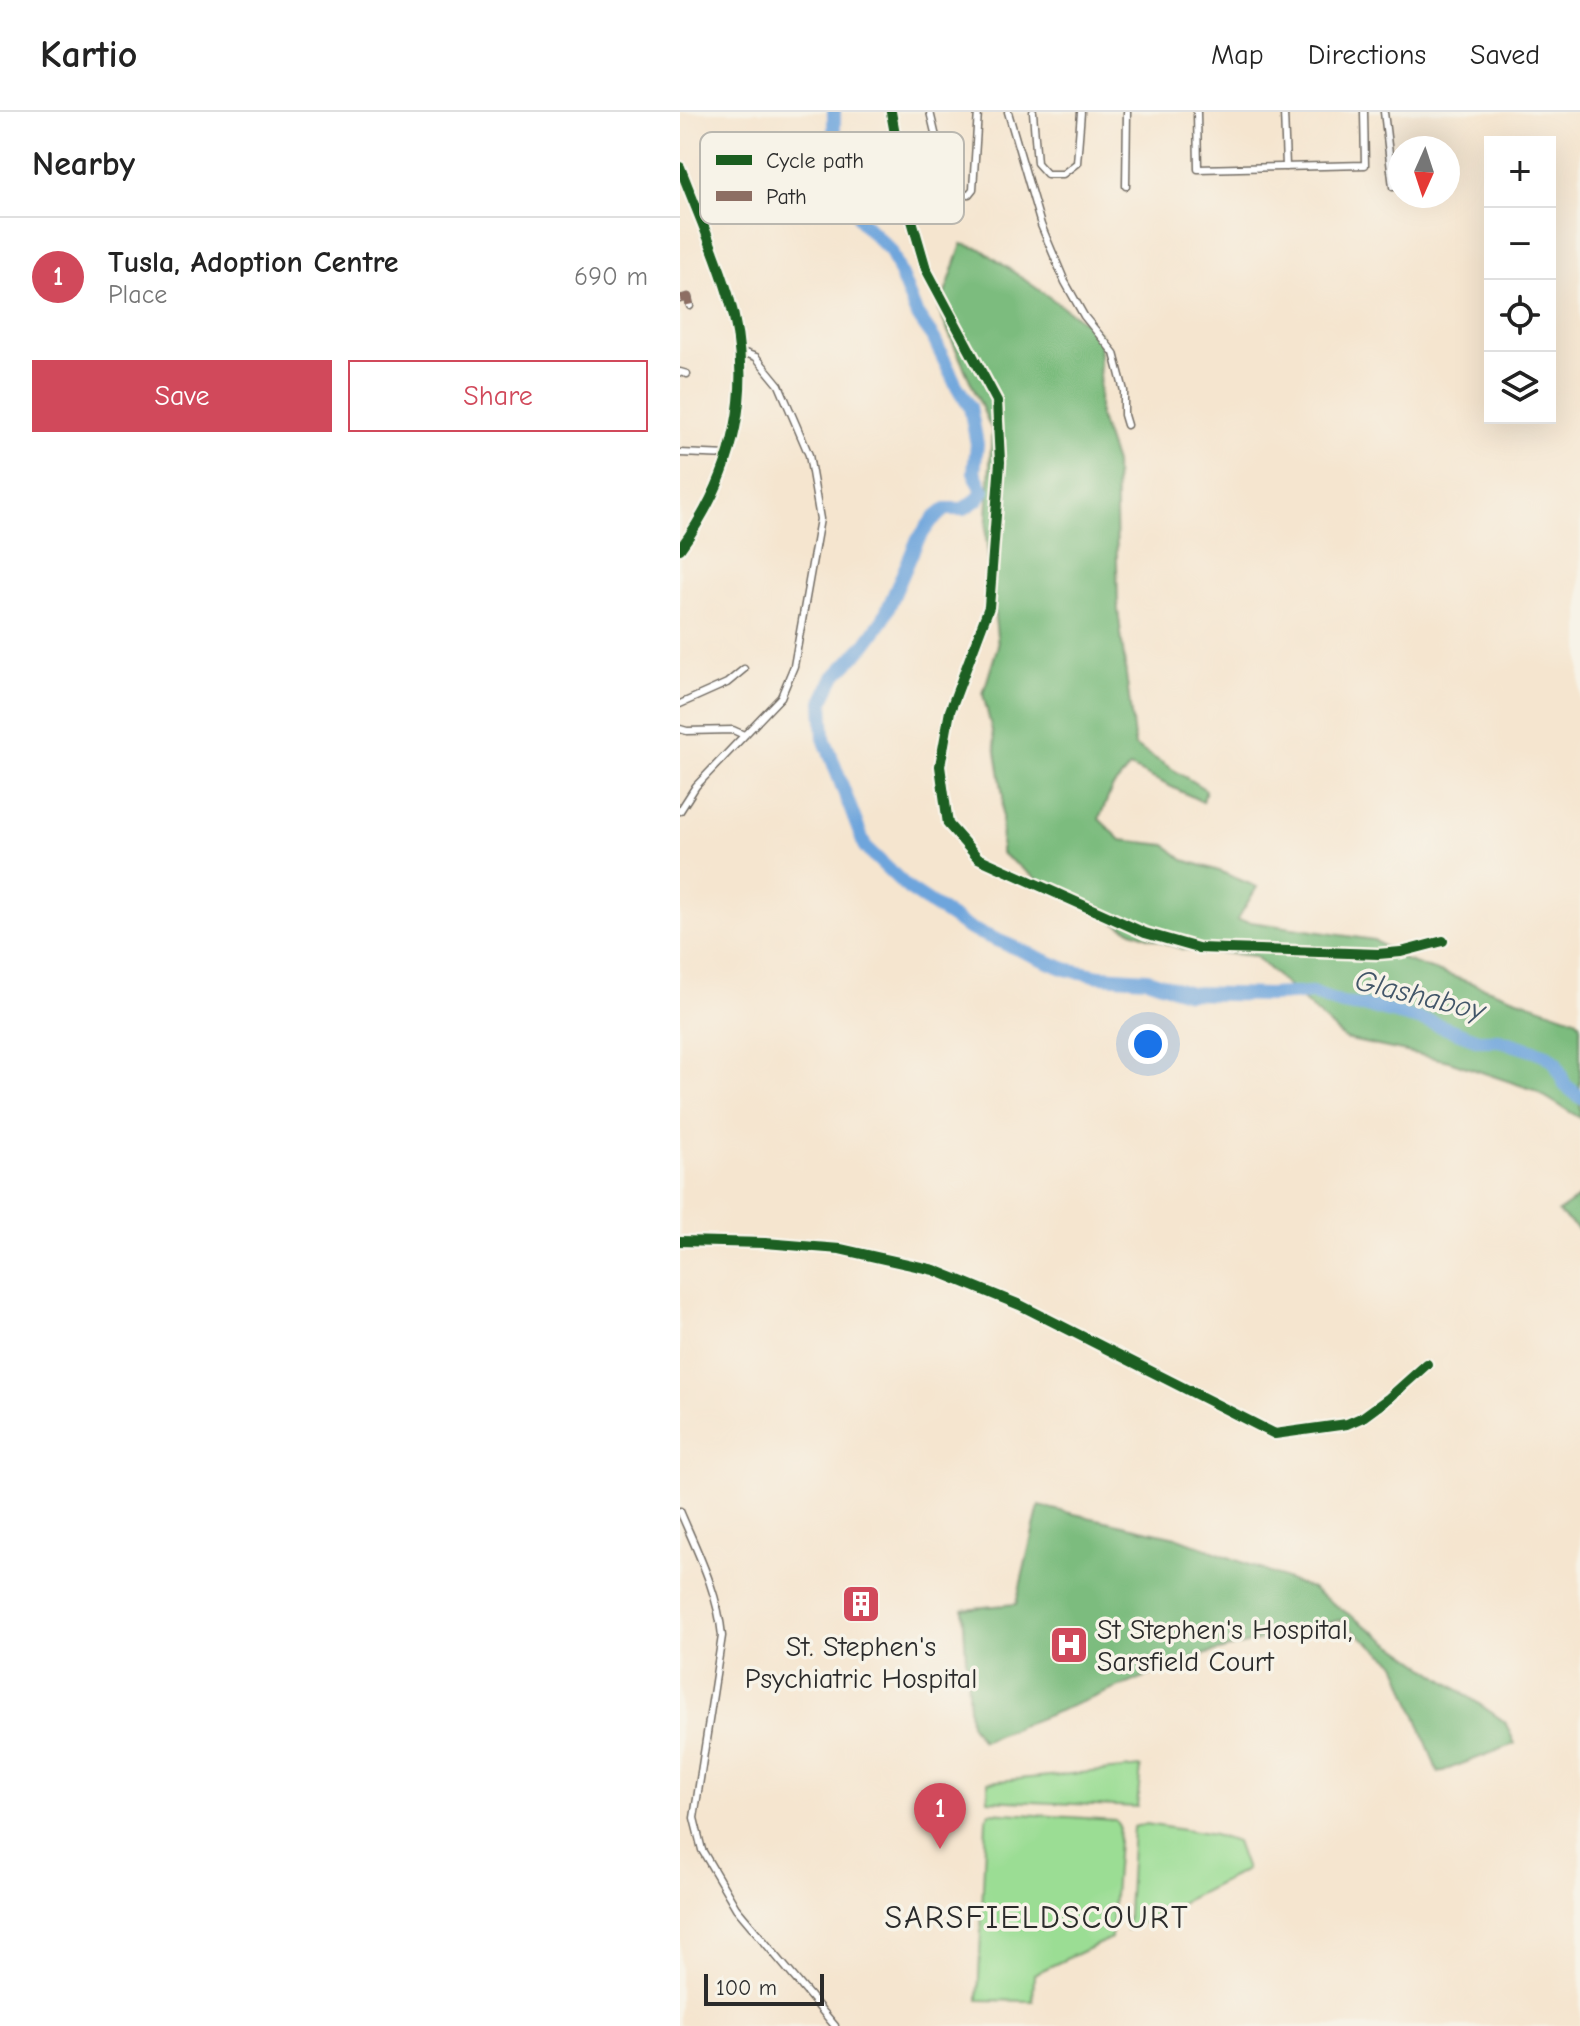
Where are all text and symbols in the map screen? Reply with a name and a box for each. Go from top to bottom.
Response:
text: Kartio [40,33,137,77]
text: Map [1211,39,1264,71]
text: Directions [1308,39,1426,71]
text: Saved [1470,39,1540,71]
legend [700,132,964,224]
north arrow [1388,136,1460,208]
map controls [1484,136,1556,424]
button: + [1484,136,1556,208]
text: Nearby [32,144,135,184]
text: Cycle path [766,148,864,174]
text: Path [766,184,807,210]
button: − [1484,208,1556,280]
text: Tusla, Adoption Centre [108,245,398,280]
text: 1 [53,262,63,292]
text: 690 m [574,262,648,292]
text: Place [108,280,167,310]
button: locate [1484,280,1556,352]
button: layers [1484,352,1556,424]
button: Save [32,360,332,432]
button: Share [348,360,648,432]
water label: Glashaboy [1351,962,1490,1029]
your location [1128,1024,1168,1064]
building icon: St. Stephen's Psychiatric Hospital [840,1583,882,1625]
place label: St Stephen's Hospital, Sarsfield Court [1097,1614,1352,1678]
hospital icon: St Stephen's Hospital, Sarsfield Court [1048,1624,1090,1666]
place label: St. Stephen's Psychiatric Hospital [745,1631,977,1695]
pin: 1 [914,1783,966,1849]
district label: SARSFIELDSCOURT [884,1899,1190,1936]
scale bar [704,1970,824,2006]
text: 100 m [716,1975,777,2001]

